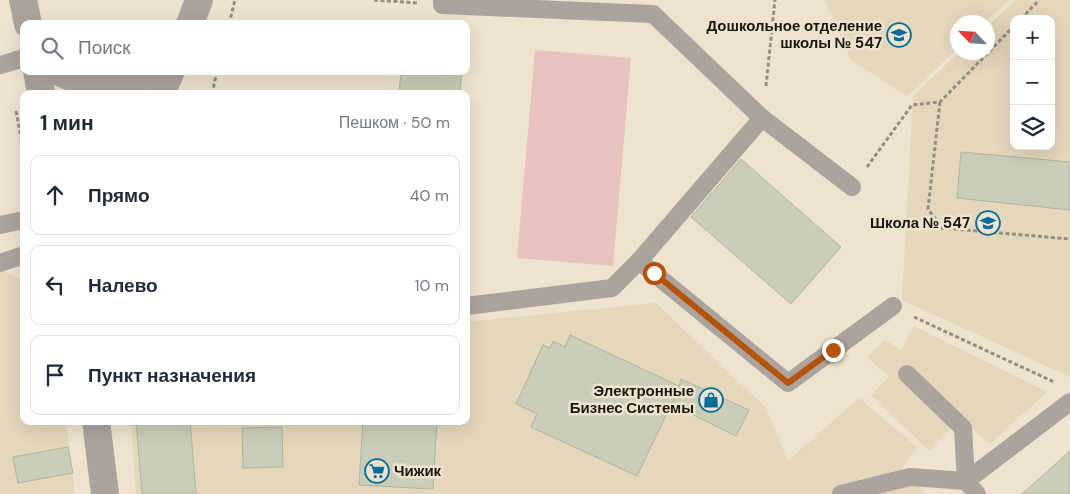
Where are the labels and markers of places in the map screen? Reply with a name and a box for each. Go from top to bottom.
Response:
place label: Дошкольное отделение школы № 547 [706,16,882,53]
school or university icon: Дошкольное отделение школы № 547 [886,22,912,48]
school or university icon: Школа № 547 [975,210,1001,236]
place label: Школа № 547 [870,213,970,233]
place label: Электронные Бизнес Системы [570,381,694,418]
shop icon: Электронные Бизнес Системы [698,387,724,413]
supermarket icon: Чижик [364,458,390,484]
place label: Чижик [394,461,442,481]

